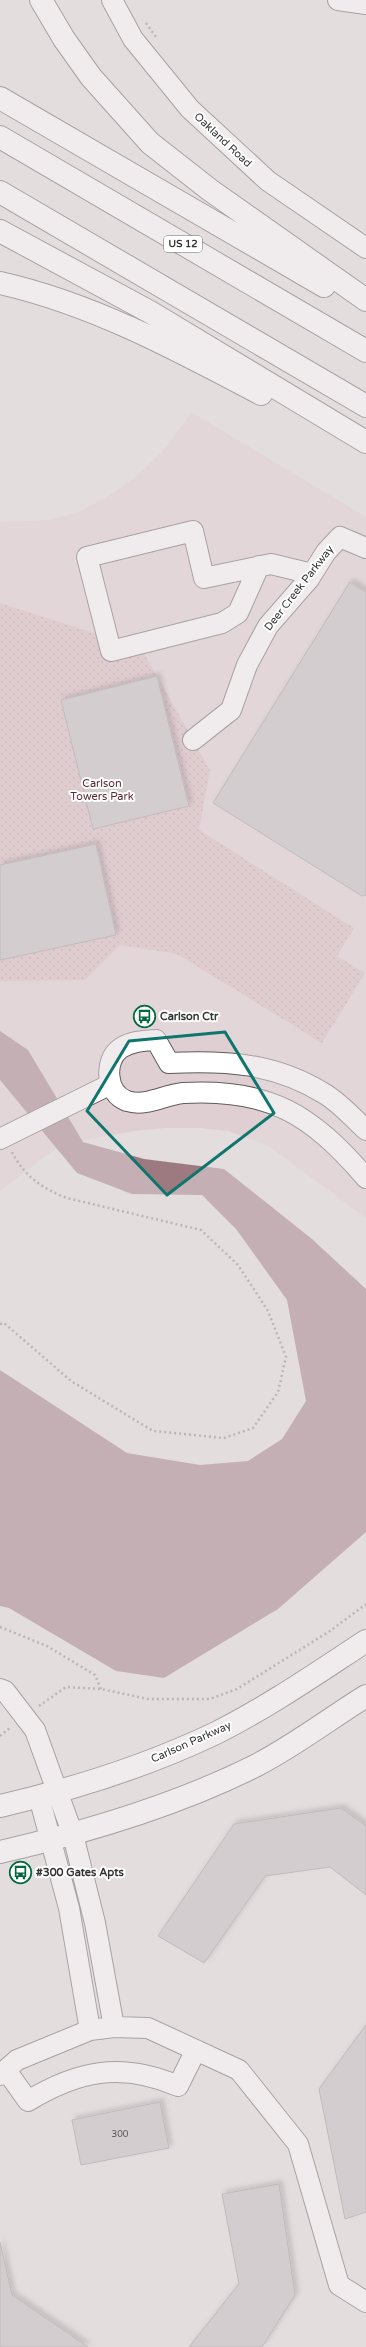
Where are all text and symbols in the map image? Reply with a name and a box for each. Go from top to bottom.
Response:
street label: Oakland Road [191,110,255,170]
road number: US 12 [164,236,202,252]
street label: Deer Creek Parkway [262,543,336,633]
park label: Carlson Towers Park [70,777,134,803]
bus stop icon: Carlson Ctr [132,1003,158,1029]
place label: Carlson Ctr [160,1010,219,1023]
street label: Carlson Parkway [149,1718,233,1766]
bus stop icon: #300 Gates Apts [8,1859,34,1885]
place label: #300 Gates Apts [36,1866,124,1880]
house number: 300 [112,2129,129,2140]

